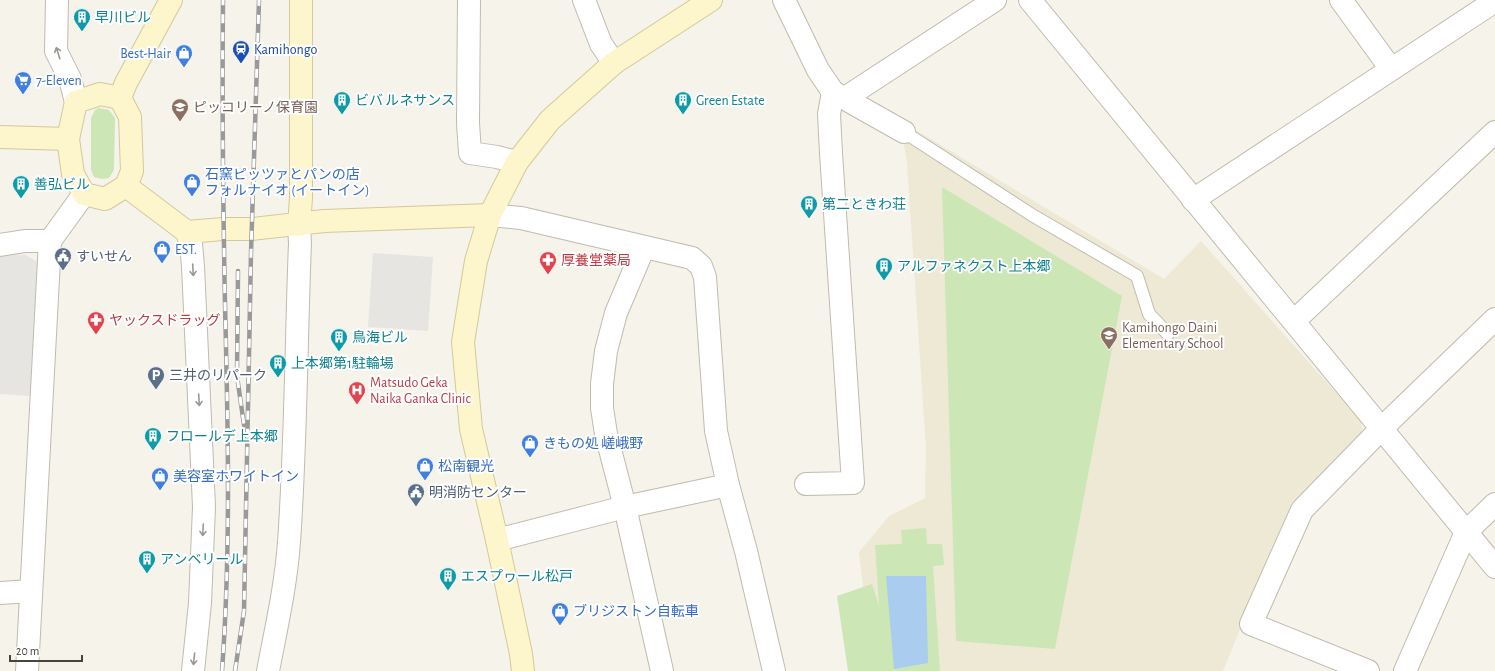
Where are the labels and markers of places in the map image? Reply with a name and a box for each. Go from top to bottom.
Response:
building icon: 早川ビル [72,7,92,32]
place label: 早川ビル [95,10,151,25]
station icon: Kamihongo [231,39,251,64]
shop icon: Best-Hair [174,43,194,68]
place label: Kamihongo [254,43,317,57]
place label: Best-Hair [120,47,171,61]
supermarket icon: 7-Eleven [13,70,33,95]
place label: 7-Eleven [36,74,82,88]
building icon: ビバ ルネサンス [332,90,352,115]
building icon: Green Estate [673,90,693,115]
place label: ビバ ルネサンス [355,93,455,108]
place label: Green Estate [696,94,765,108]
school or university icon: ピッコリーノ保育園 [170,97,190,122]
place label: ピッコリーノ保育園 [193,100,318,115]
place label: 石窯ピッツァとパンの店 フォルナイオ (イートイン) [205,167,370,198]
shop icon: 石窯ピッツァとパンの店 フォルナイオ (イートイン) [182,172,202,197]
building icon: 善弘ビル [11,174,31,199]
place label: 善弘ビル [34,177,90,192]
building icon: 第二ときわ荘 [799,194,819,219]
place label: 第二ときわ荘 [822,196,906,212]
shop icon: EST. [152,239,172,264]
place label: EST. [175,243,197,257]
public building icon: すいせん [53,246,73,271]
place label: すいせん [76,249,132,264]
pharmacy icon: 厚養堂薬局 [538,250,558,275]
place label: 厚養堂薬局 [561,253,631,268]
building icon: アルファネクスト上本郷 [874,256,894,281]
place label: アルファネクスト上本郷 [897,259,1050,274]
pharmacy icon: ヤックスドラッグ [86,310,106,335]
place label: ヤックスドラッグ [109,313,221,328]
place label: Kamihongo Daini Elementary School [1122,321,1224,351]
school or university icon: Kamihongo Daini Elementary School [1099,325,1119,350]
building icon: 鳥海ビル [329,327,349,352]
place label: 鳥海ビル [352,330,408,345]
building icon: 上本郷第1駐輪場 [268,353,288,378]
place label: 上本郷第1駐輪場 [291,355,394,371]
parking icon: 三井のリパーク [146,365,166,390]
place label: 三井のリパーク [169,367,267,383]
place label: Matsudo Geka Naika Ganka Clinic [370,376,471,406]
hospital icon: Matsudo Geka Naika Ganka Clinic [347,380,367,405]
building icon: フロールデ上本郷 [143,426,163,451]
place label: フロールデ上本郷 [166,429,278,444]
shop icon: きもの処 嵯峨野 [520,433,540,458]
place label: きもの処 嵯峨野 [543,435,643,451]
shop icon: 松南観光 [415,456,435,481]
place label: 松南観光 [438,459,494,474]
shop icon: 美容室ホワイトイン [150,466,170,491]
place label: 美容室ホワイトイン [173,469,299,484]
public building icon: 明消防センター [406,482,426,507]
place label: 明消防センター [429,485,527,500]
building icon: アンベリール [137,549,157,574]
place label: アンベリール [160,553,243,567]
building icon: エスプヮール松戸 [438,566,458,591]
place label: エスプヮール松戸 [461,569,573,584]
shop icon: ブリジストン自転車 [550,601,570,626]
place label: ブリジストン自転車 [573,603,699,619]

